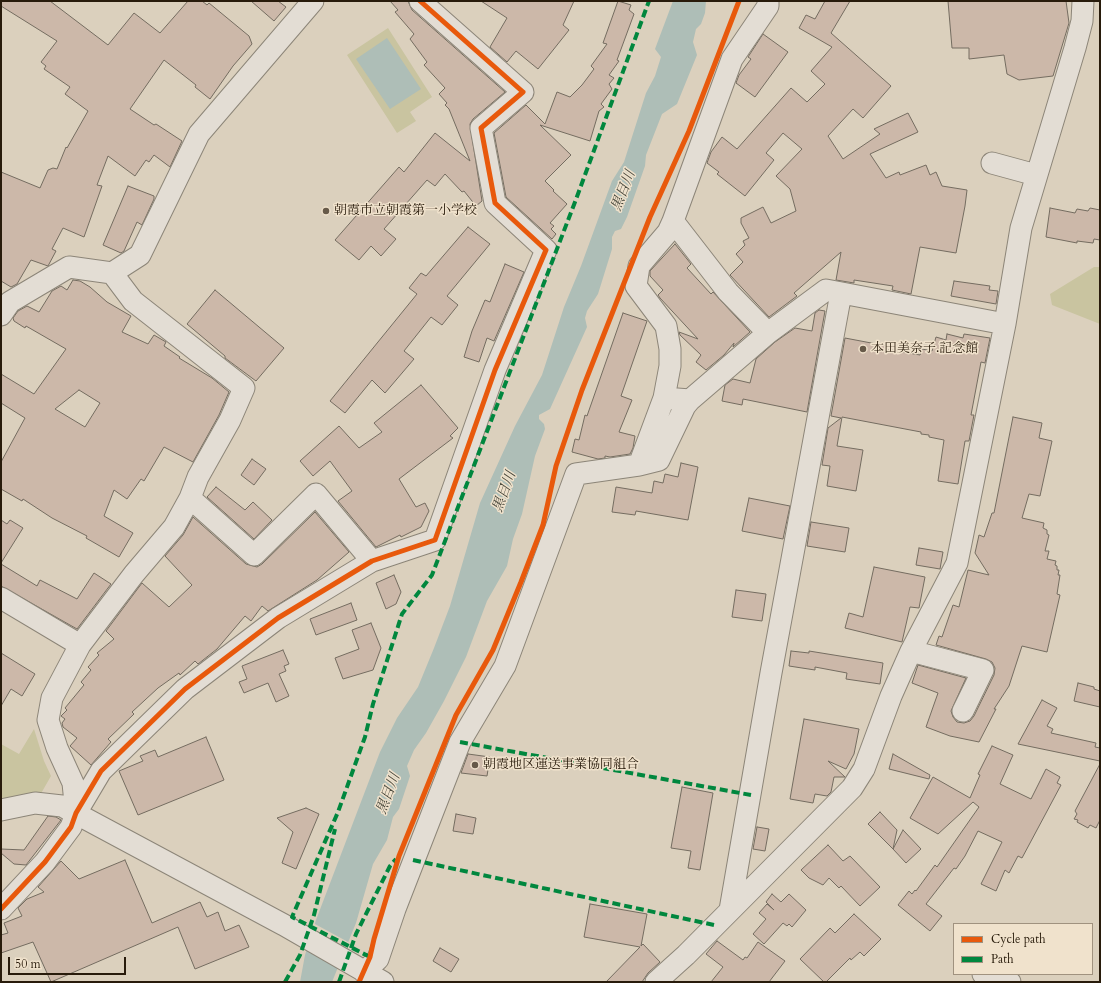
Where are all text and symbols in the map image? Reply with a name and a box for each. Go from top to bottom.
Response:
water label: 黒目川 [608,168,640,214]
place label: 朝霞市立朝霞第一小学校 [334,203,477,219]
marker: 朝霞市立朝霞第一小学校 [321,206,331,216]
place label: 本田美奈子.記念館 [871,341,978,357]
marker: 本田美奈子.記念館 [858,344,868,354]
water label: 黒目川 [490,469,520,515]
place label: 朝霞地区運送事業協同組合 [483,757,639,773]
marker: 朝霞地区運送事業協同組合 [470,760,480,770]
water label: 黒目川 [374,771,404,817]
legend [953,923,1093,975]
text: Cycle path [991,931,1046,947]
scale bar [10,949,128,975]
text: Path [991,951,1014,967]
text: 50 m [15,956,41,972]

